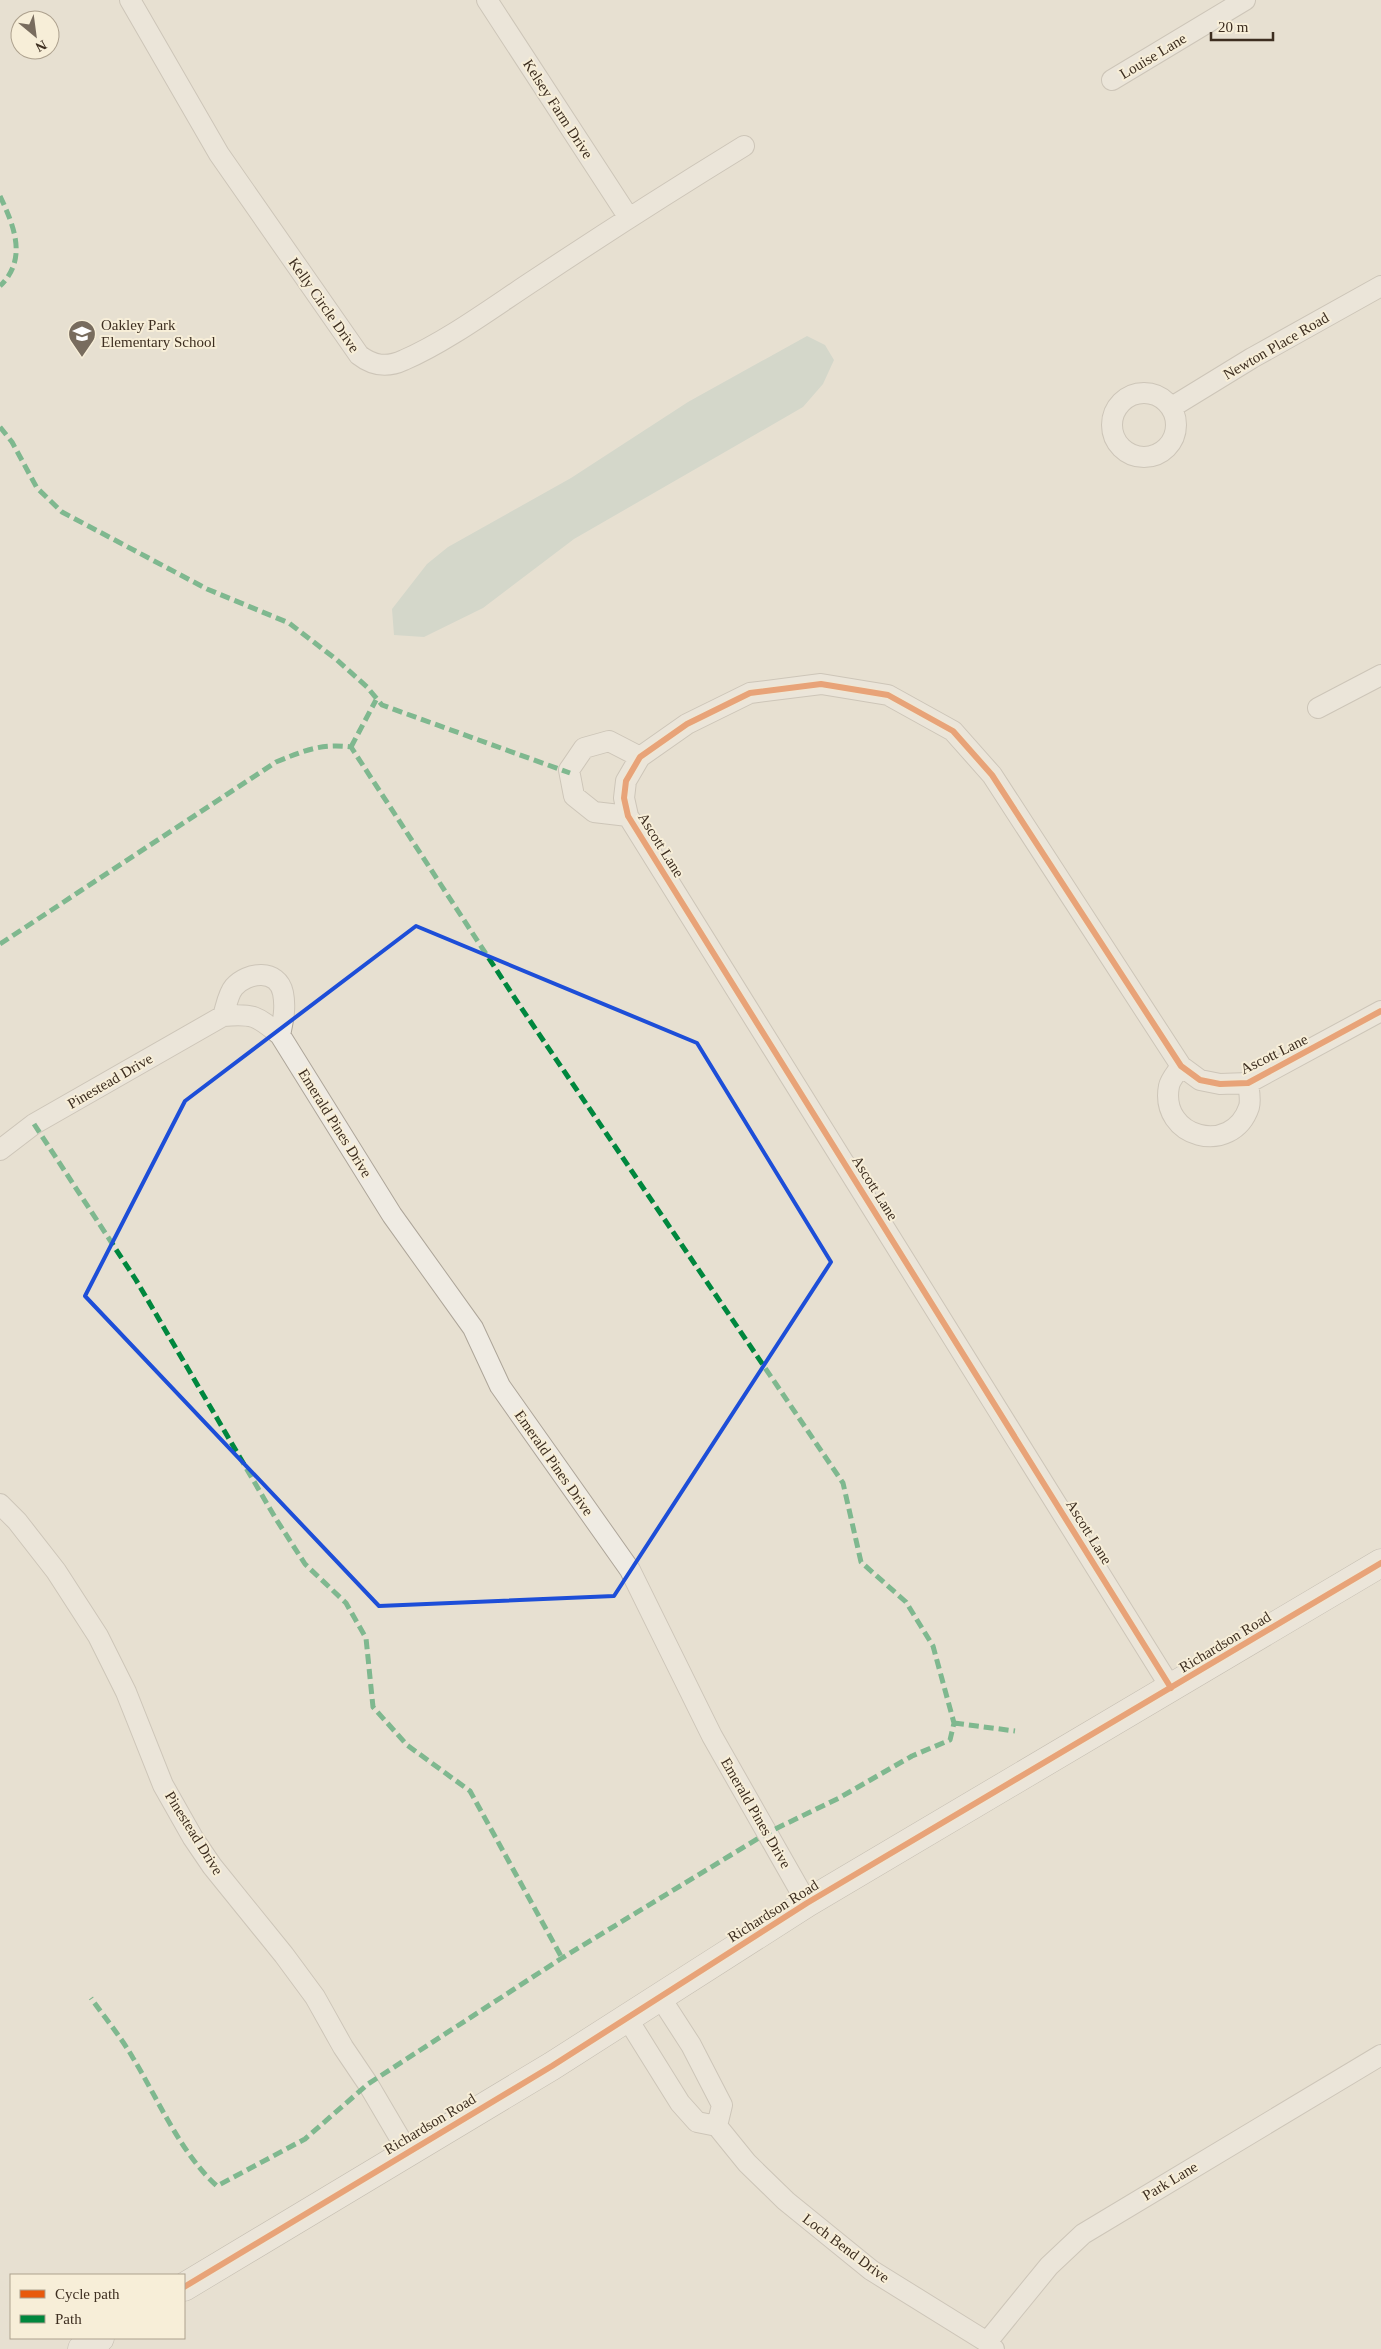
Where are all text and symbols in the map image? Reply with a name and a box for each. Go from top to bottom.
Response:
north arrow [10,10,60,60]
scale bar [1211,10,1274,42]
text: 20 m [1218,19,1249,35]
street label: Louise Lane [1117,30,1189,82]
text: N [33,37,49,55]
street label: Kelsey Farm Drive [520,56,596,162]
street label: Kelly Circle Drive [285,255,363,356]
street label: Newton Place Road [1220,309,1332,383]
place label: Oakley Park Elementary School [101,317,216,350]
school or university icon: Oakley Park Elementary School [67,319,97,358]
street label: Ascott Lane [635,810,687,880]
street label: Ascott Lane [1238,1031,1311,1077]
street label: Pinestead Drive [65,1050,156,1112]
street label: Emerald Pines Drive [295,1066,375,1181]
street label: Ascott Lane [849,1153,901,1223]
street label: Emerald Pines Drive [512,1407,597,1519]
street label: Ascott Lane [1063,1497,1115,1567]
street label: Richardson Road [1176,1608,1274,1676]
street label: Emerald Pines Drive [718,1755,794,1871]
street label: Pinestead Drive [162,1788,226,1878]
street label: Richardson Road [725,1876,822,1945]
street label: Richardson Road [381,2090,479,2158]
street label: Park Lane [1140,2158,1201,2204]
street label: Loch Bend Drive [800,2210,893,2286]
legend [10,2274,185,2339]
text: Cycle path [55,2286,120,2302]
text: Path [55,2311,82,2327]

